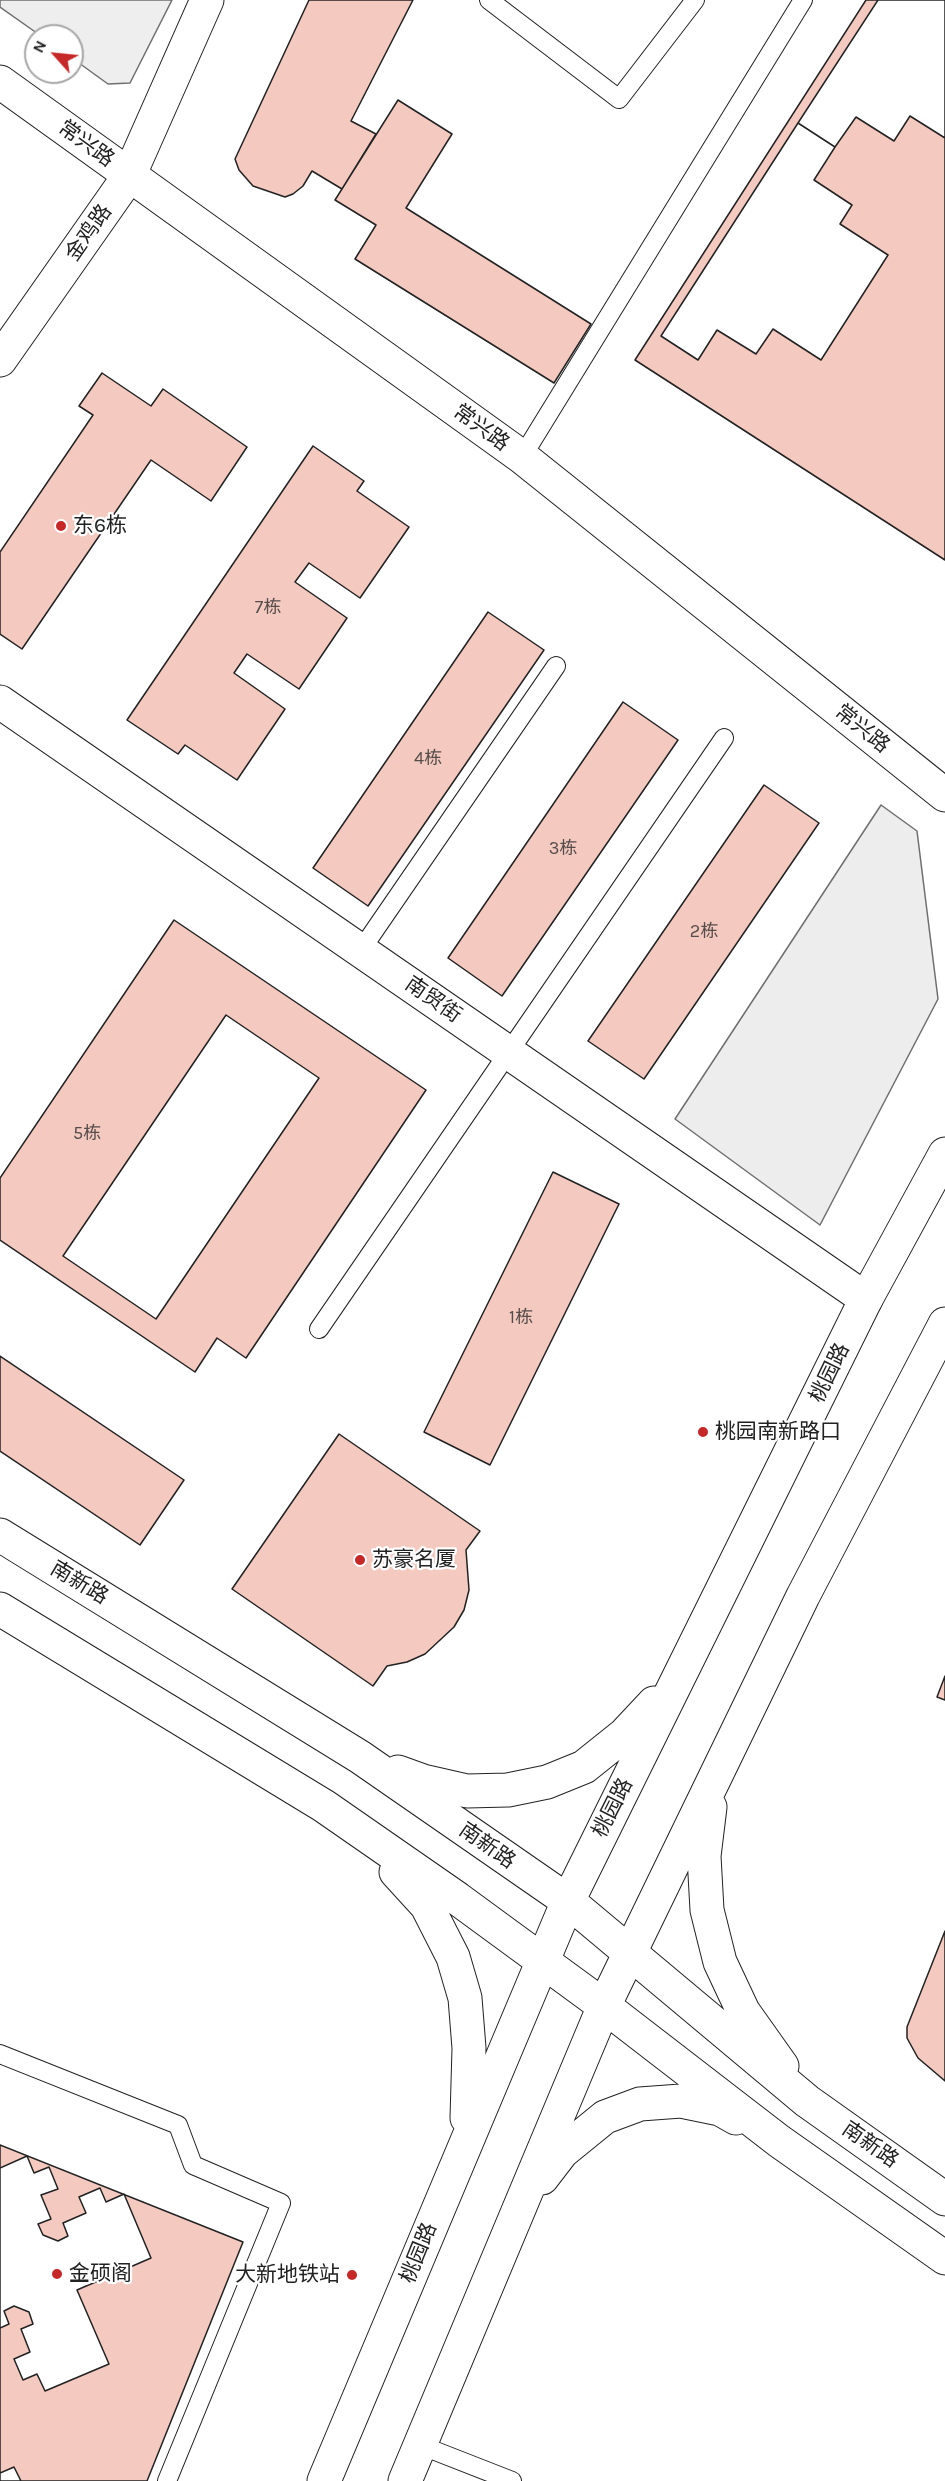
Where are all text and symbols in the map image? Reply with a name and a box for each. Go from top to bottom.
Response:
north arrow [24,24,84,84]
text: N [28,37,50,56]
street label: 常兴路 [53,115,119,173]
street label: 金鸡路 [61,200,117,266]
street label: 常兴路 [448,399,514,457]
place label: 东6栋 [73,513,127,539]
marker: 东6栋 [54,519,68,533]
house number: 7栋 [255,597,281,619]
street label: 常兴路 [830,699,894,759]
house number: 4栋 [414,748,442,770]
house number: 3栋 [549,838,577,860]
house number: 2栋 [690,921,718,943]
street label: 南贸街 [400,972,466,1028]
house number: 5栋 [73,1123,101,1145]
house number: 1栋 [509,1307,533,1329]
street label: 桃园路 [805,1339,855,1407]
place label: 桃园南新路口 [715,1419,841,1445]
marker: 桃园南新路口 [696,1425,710,1439]
place label: 苏豪名厦 [372,1547,456,1573]
marker: 苏豪名厦 [353,1553,367,1567]
street label: 南新路 [46,1556,112,1610]
street label: 桃园路 [587,1774,639,1842]
street label: 南新路 [454,1818,520,1874]
street label: 南新路 [837,2117,903,2173]
street label: 桃园路 [396,2219,442,2287]
place label: 金硕阁 [69,2261,132,2287]
place label: 大新地铁站 [235,2262,340,2288]
marker: 金硕阁 [50,2267,64,2281]
marker: 大新地铁站 [345,2268,359,2282]

